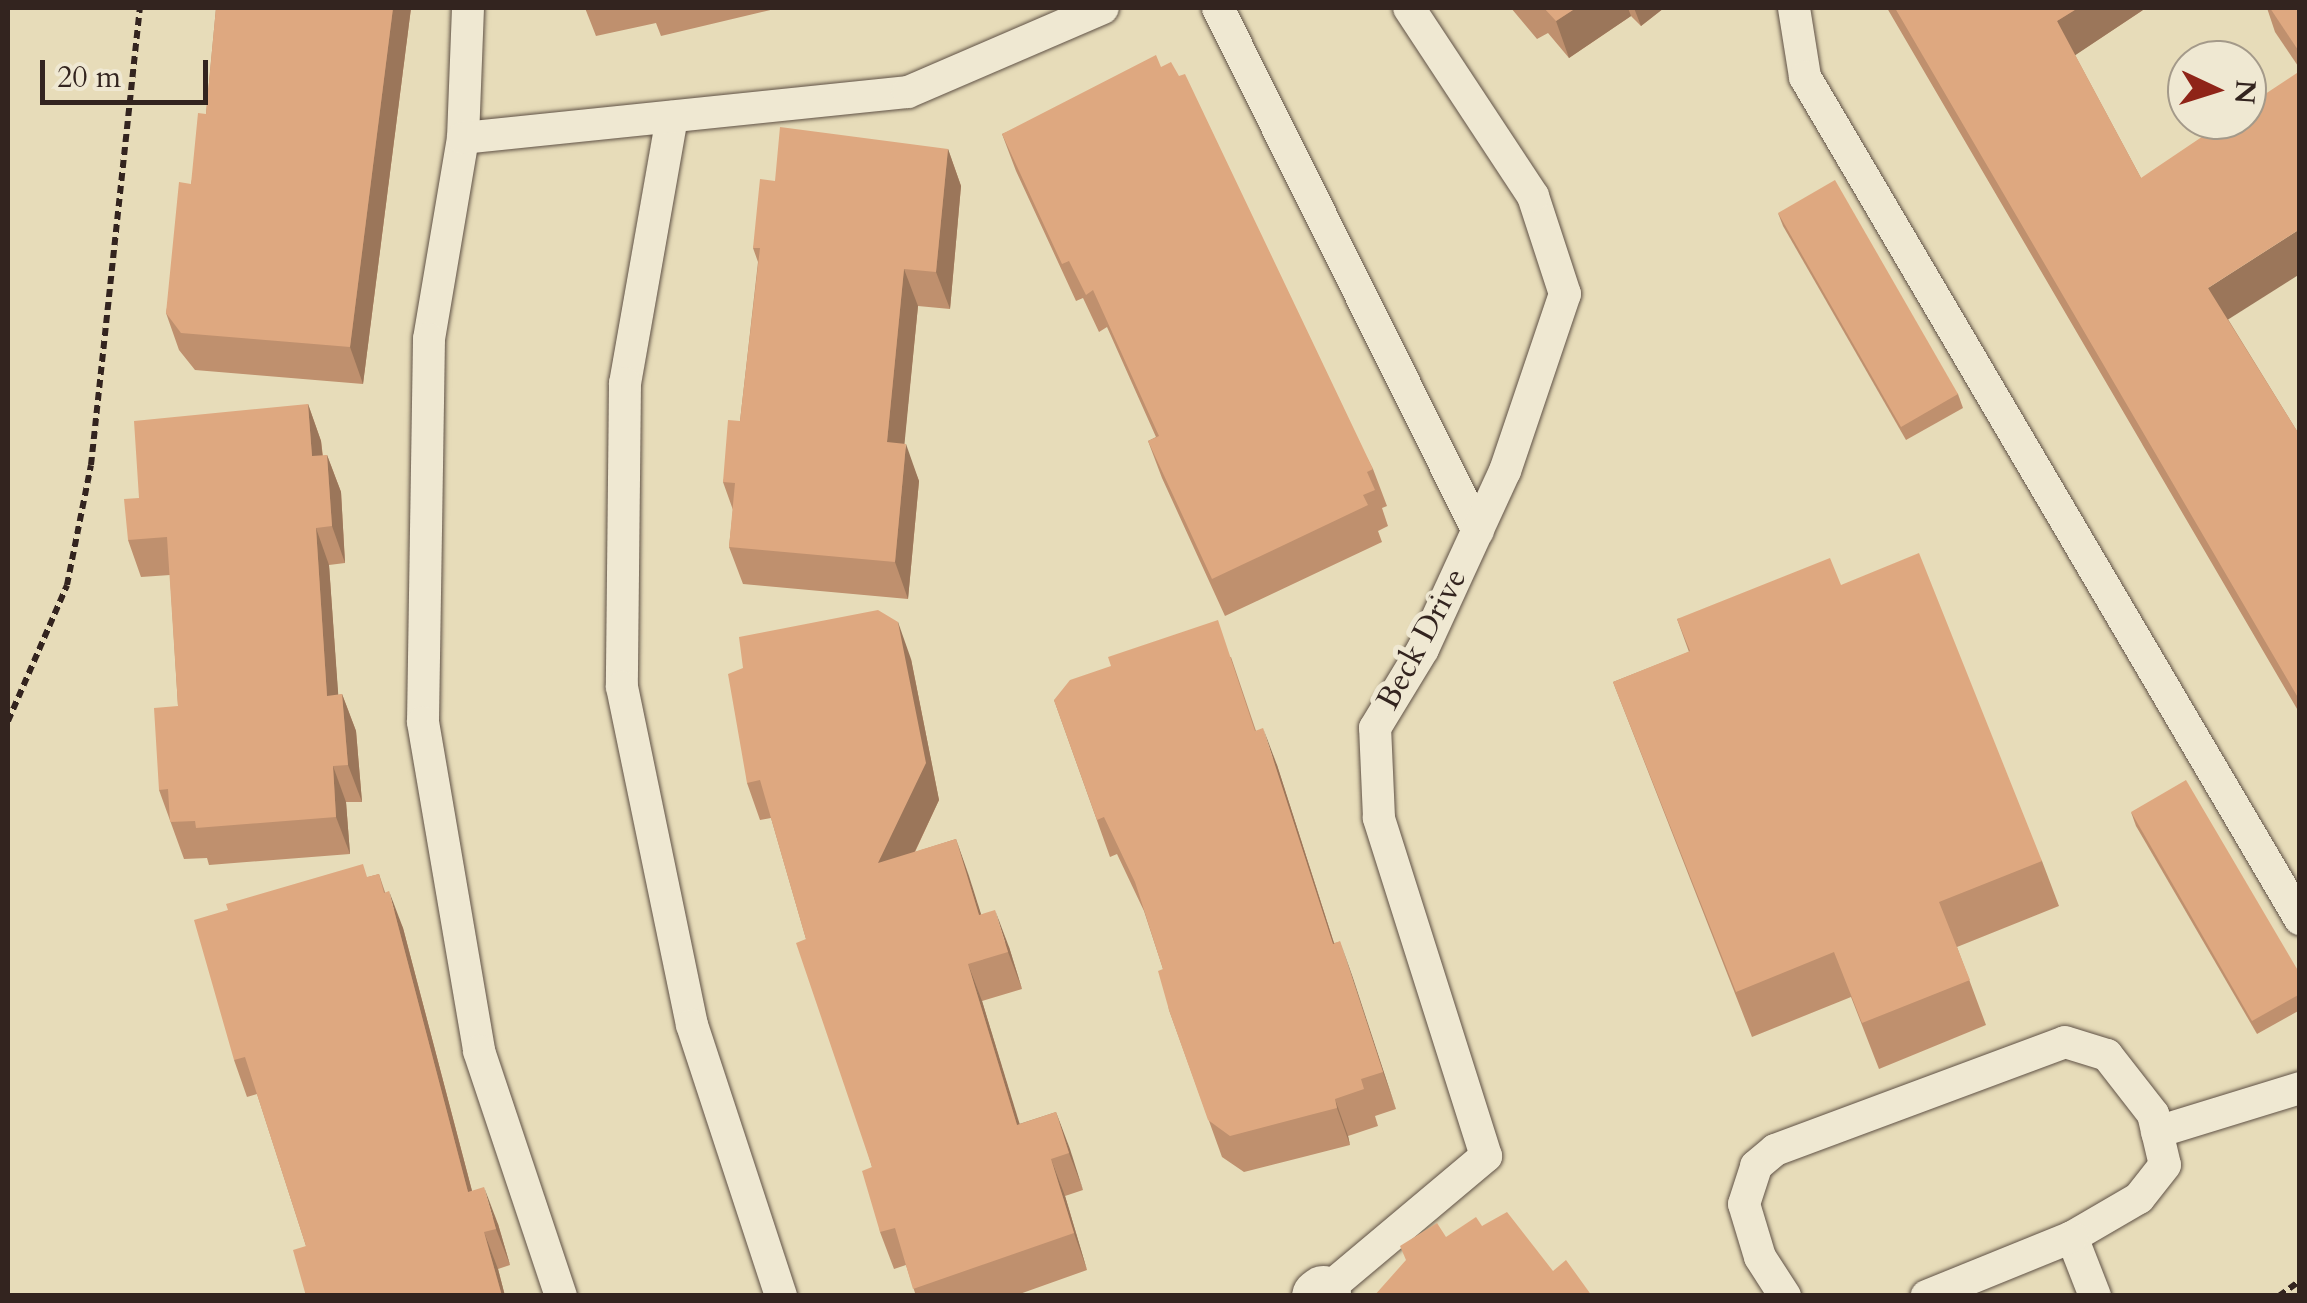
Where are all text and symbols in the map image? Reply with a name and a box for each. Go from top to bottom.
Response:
scale bar [45,40,212,102]
north arrow [2167,40,2267,140]
text: 20 m [57,57,121,98]
text: N [2225,79,2265,105]
street label: Beck Drive [1369,562,1475,716]

